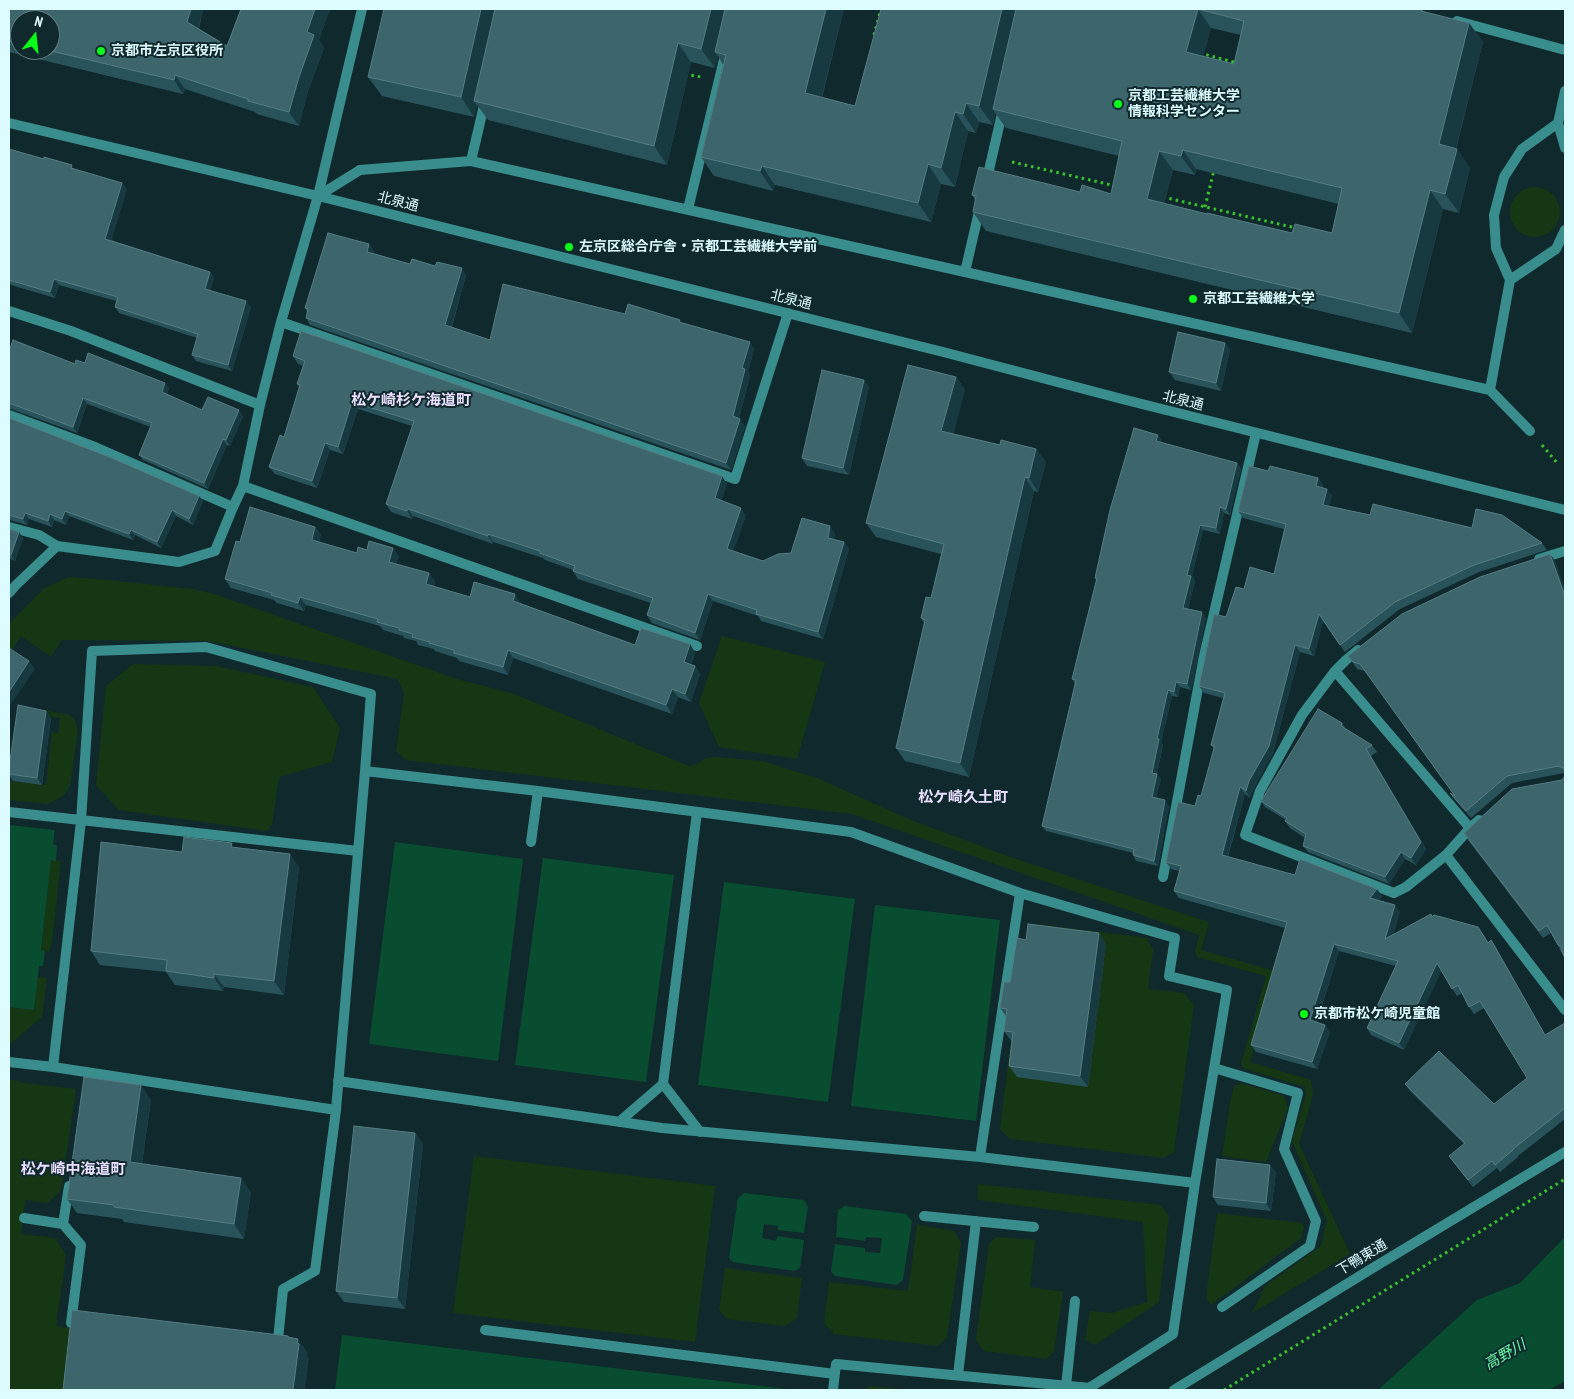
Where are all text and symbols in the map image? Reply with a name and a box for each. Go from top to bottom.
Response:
north arrow [10,10,60,60]
text: N [33,12,45,31]
place label: 京都市左京区役所 [111,43,223,59]
marker: 京都市左京区役所 [95,45,107,57]
place label: 京都工芸繊維大学 情報科学センター [1128,88,1240,120]
marker: 京都工芸繊維大学 情報科学センター [1112,98,1124,110]
street label: 北泉通 [376,189,420,215]
place label: 左京区総合庁舎・京都工芸繊維大学前 [579,239,817,255]
marker: 左京区総合庁舎・京都工芸繊維大学前 [563,241,575,253]
street label: 北泉通 [769,287,813,313]
place label: 京都工芸繊維大学 [1203,291,1315,307]
marker: 京都工芸繊維大学 [1187,293,1199,305]
street label: 北泉通 [1161,388,1205,414]
district label: 松ケ崎杉ケ海道町 [351,392,471,410]
district label: 松ケ崎久土町 [918,789,1008,807]
place label: 京都市松ケ崎児童館 [1314,1006,1440,1022]
marker: 京都市松ケ崎児童館 [1298,1008,1310,1020]
district label: 松ケ崎中海道町 [21,1161,125,1179]
street label: 下鴨東通 [1334,1236,1390,1280]
water label: 高野川 [1481,1336,1529,1374]

